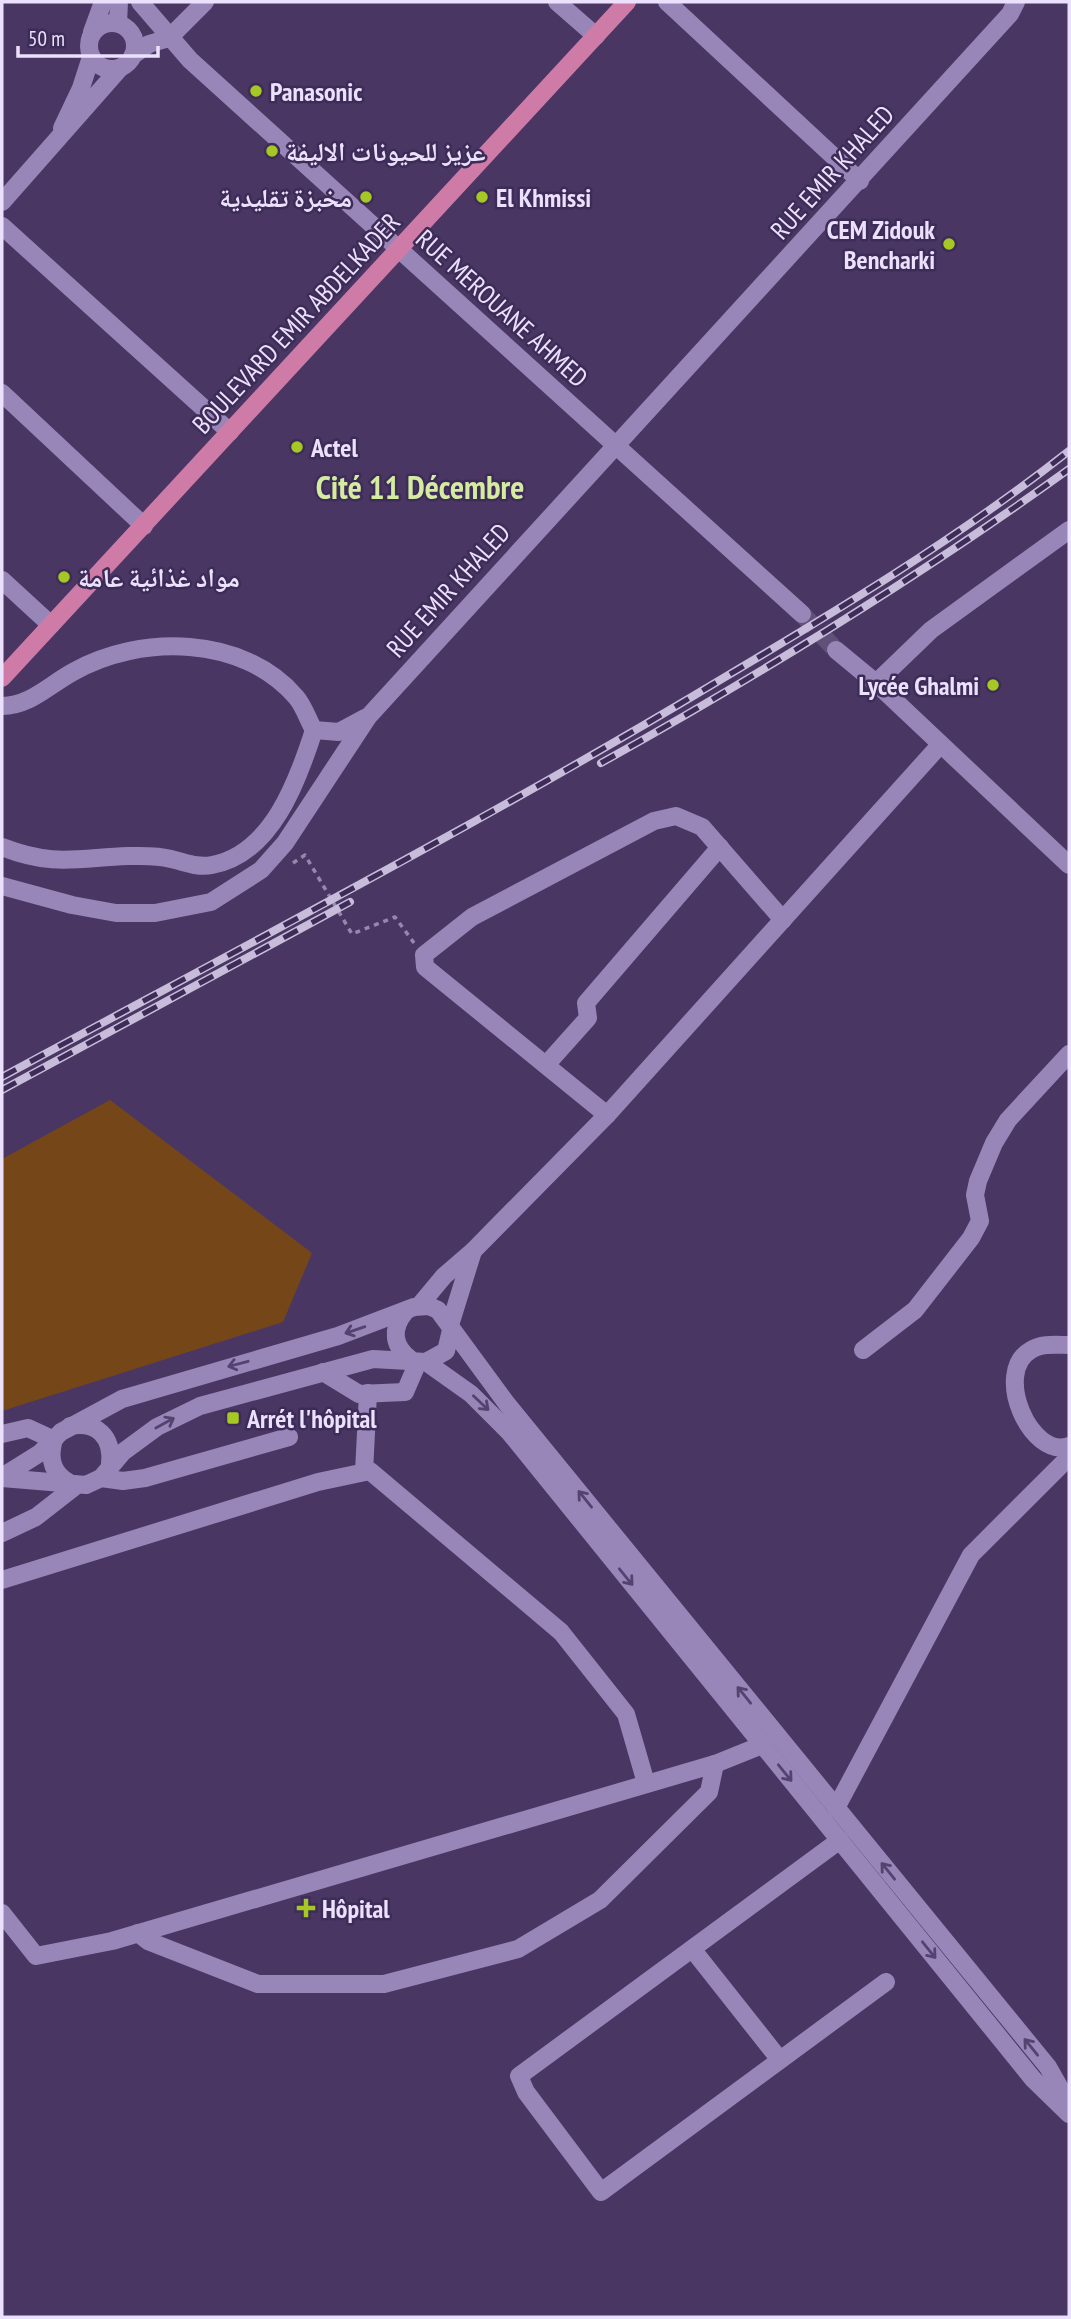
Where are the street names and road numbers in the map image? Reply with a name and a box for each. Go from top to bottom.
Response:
street label: RUE EMIR KHALED [763,98,901,246]
street label: BOULEVARD EMIR ABDELKADER [185,206,407,440]
street label: RUE MEROUANE AHMED [409,222,595,394]
street label: RUE EMIR KHALED [379,516,517,664]

